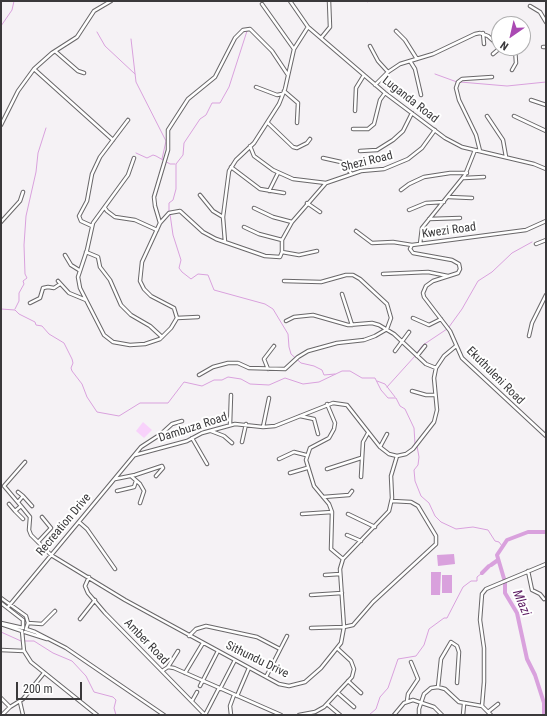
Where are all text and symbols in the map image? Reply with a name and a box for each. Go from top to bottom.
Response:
north arrow [491,16,531,56]
text: N [498,38,511,53]
street label: Luganda Road [379,74,441,126]
street label: Shezi Road [340,149,394,175]
street label: Kwezi Road [421,220,477,242]
street label: Ekuthuleni Road [463,344,527,408]
street label: Dambuza Road [157,410,229,446]
street label: Recreation Drive [34,491,94,559]
water label: Mlazi [509,588,533,618]
street label: Amber Road [121,616,171,668]
street label: Sithundu Drive [223,639,291,681]
scale bar [18,674,84,700]
text: 200 m [23,682,53,696]

